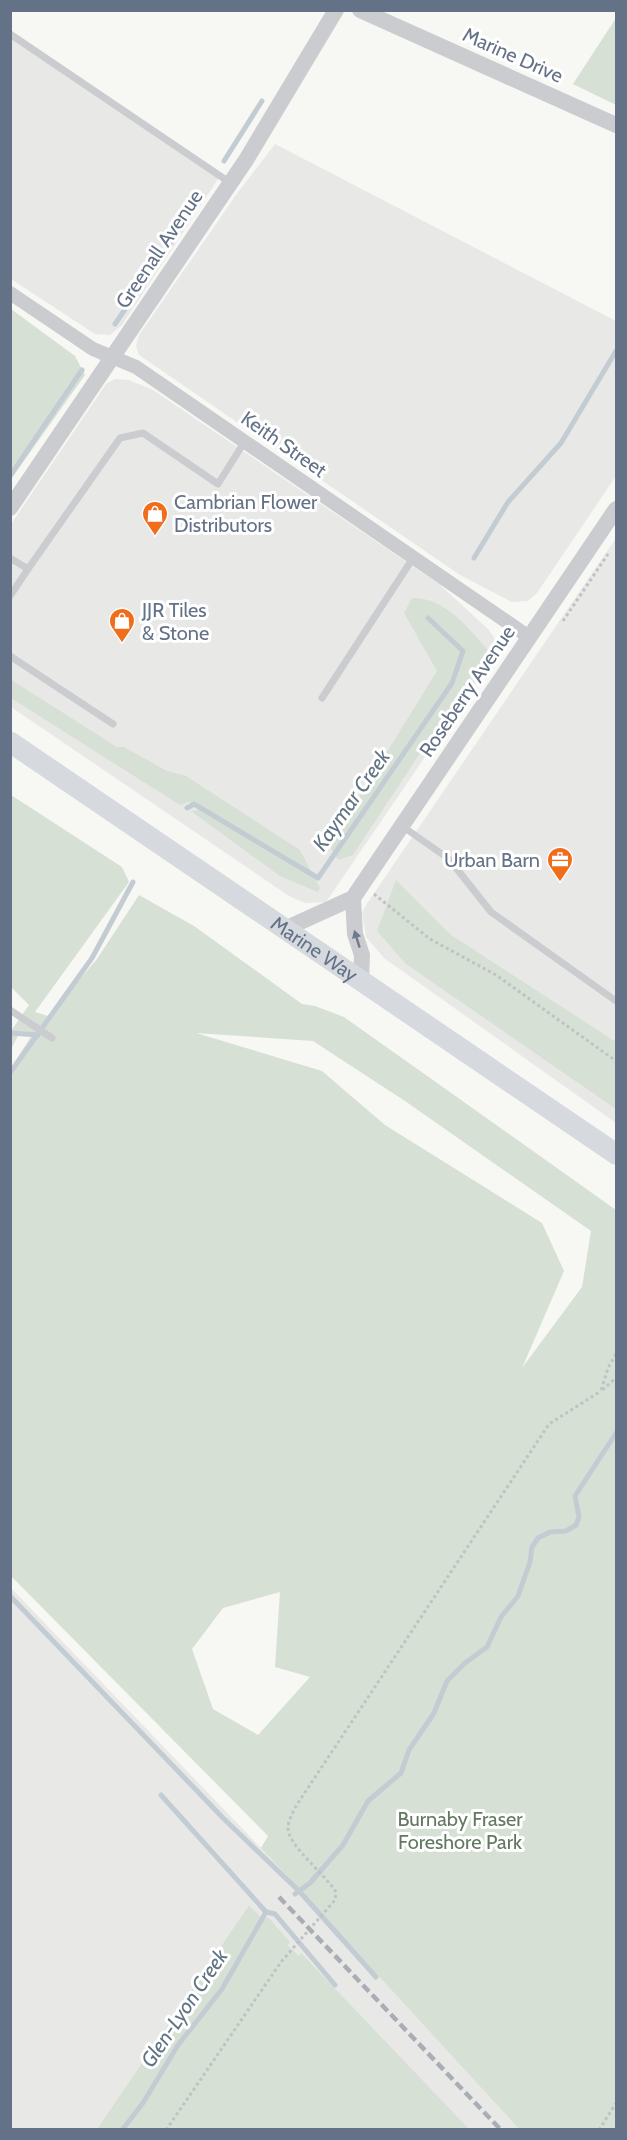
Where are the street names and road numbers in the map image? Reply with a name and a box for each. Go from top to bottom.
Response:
street label: Marine Drive [459,22,567,88]
street label: Greenall Avenue [110,185,208,313]
street label: Keith Street [237,406,331,482]
street label: Roseberry Avenue [414,621,520,761]
street label: Marine Way [266,911,362,987]

